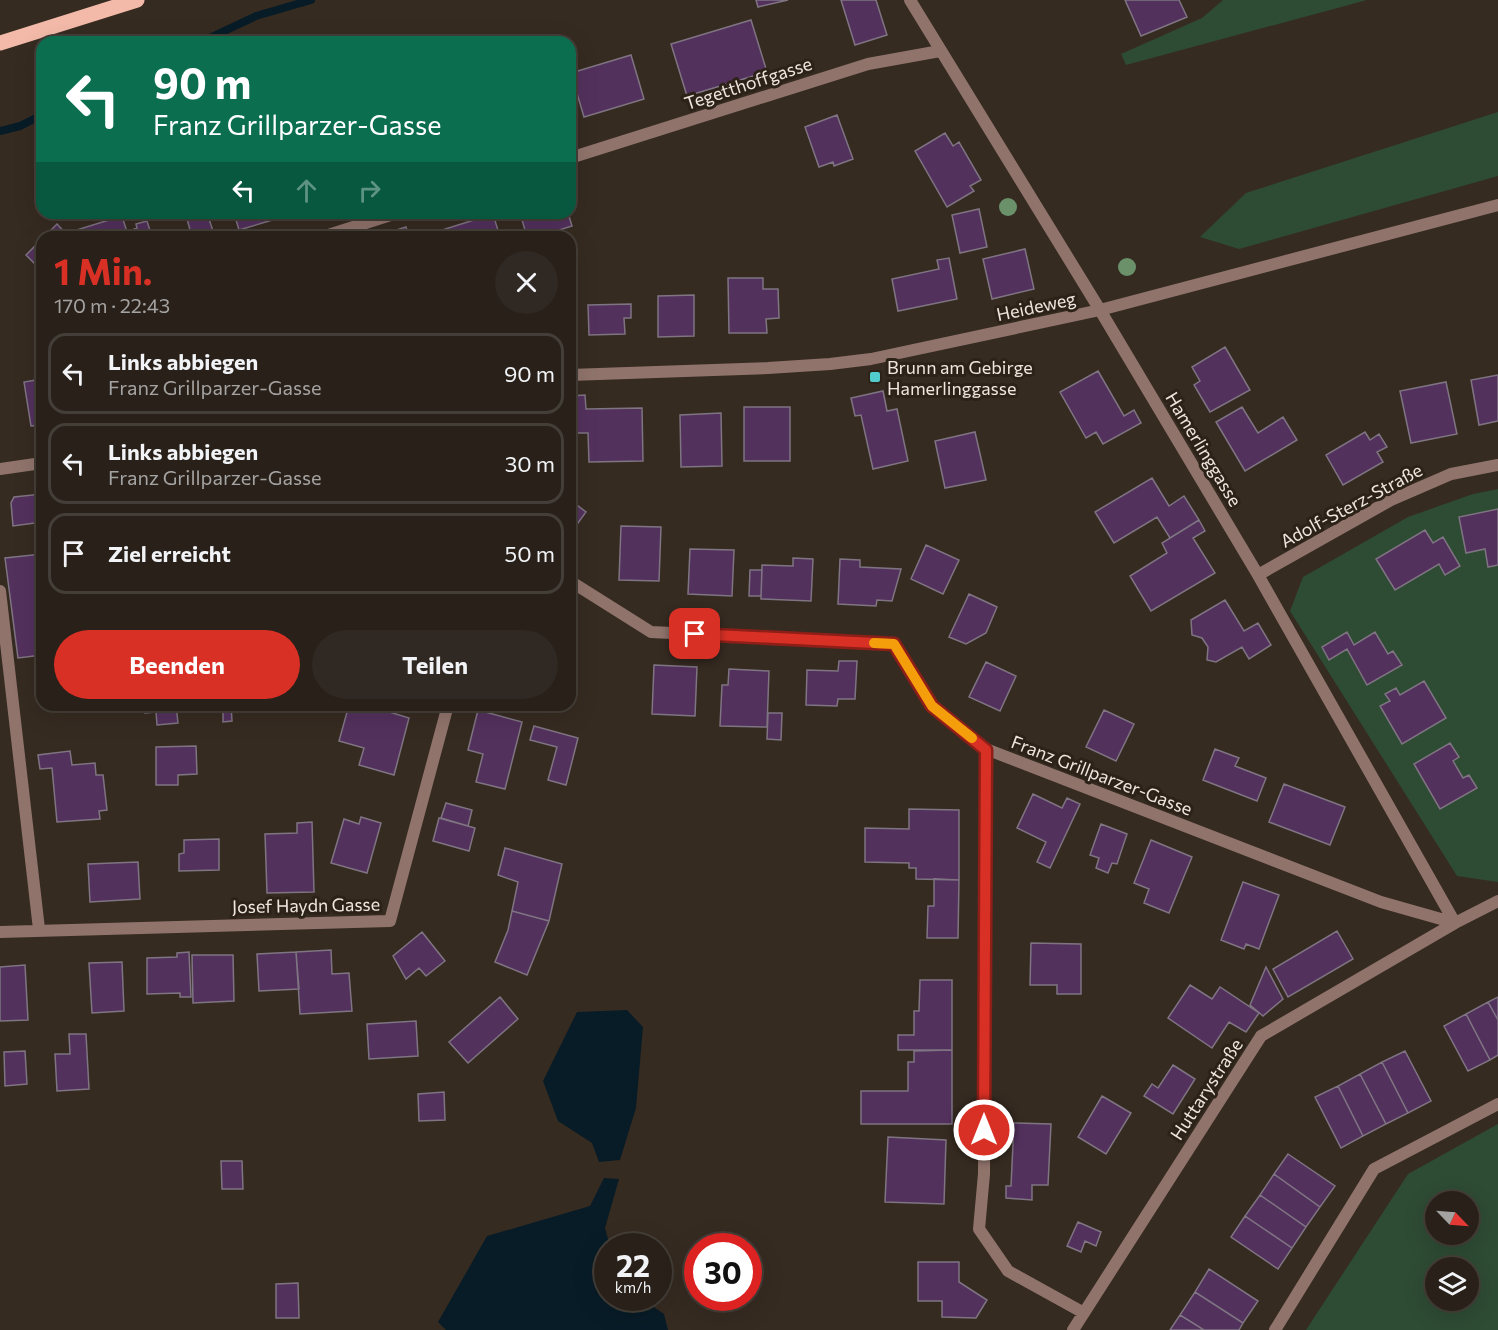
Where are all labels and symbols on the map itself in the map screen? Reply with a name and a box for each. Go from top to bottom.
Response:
street label: Tegetthoffgasse [681,52,815,114]
street label: Heideweg [994,287,1078,325]
place label: Brunn am Gebirge Hamerlinggasse [887,356,1033,399]
marker: Brunn am Gebirge Hamerlinggasse [868,370,882,384]
street label: Hamerlinggasse [1161,388,1247,510]
street label: Adolf-Sterz-Straße [1276,458,1426,552]
pin [669,608,720,659]
street label: Franz Grillparzer-Gasse [1008,730,1196,820]
street label: Josef Haydn Gasse [232,893,380,917]
street label: Huttarystraße [1165,1034,1247,1144]
position arrow [952,1098,1016,1162]
north arrow [1425,1191,1479,1245]
speed limit sign: 30 [684,1233,762,1311]

